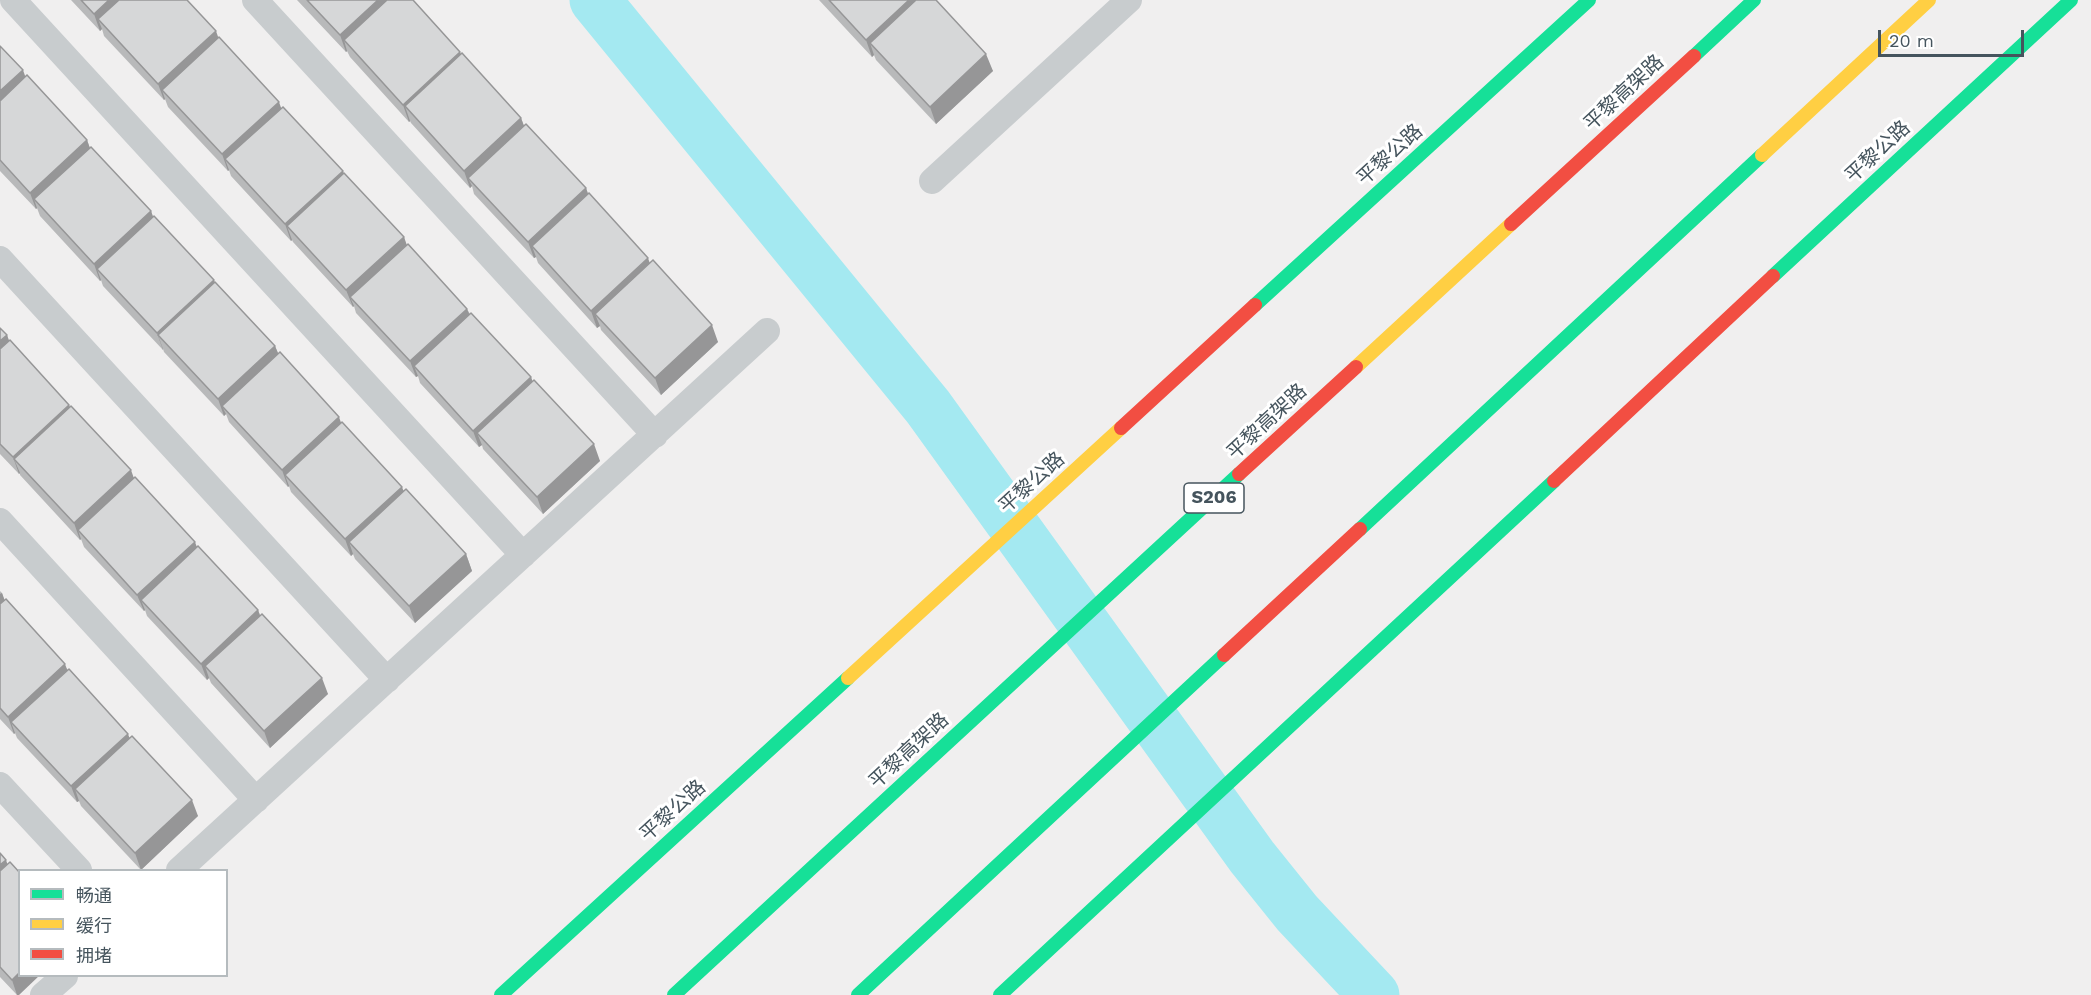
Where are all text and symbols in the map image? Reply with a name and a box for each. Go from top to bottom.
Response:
scale bar [1881,18,2026,56]
text: 20 m [1889,30,1934,51]
street label: 平黎高架路 [1579,50,1669,136]
street label: 平黎公路 [1841,116,1915,188]
street label: 平黎公路 [1352,119,1428,191]
street label: 平黎高架路 [1222,379,1312,465]
street label: 平黎公路 [994,447,1070,519]
road number: S206 [1184,483,1244,513]
street label: 平黎高架路 [864,708,954,794]
street label: 平黎公路 [635,775,711,847]
legend [18,869,228,977]
text: 畅通 [76,885,112,906]
text: 缓行 [76,915,112,936]
text: 拥堵 [76,945,112,966]

